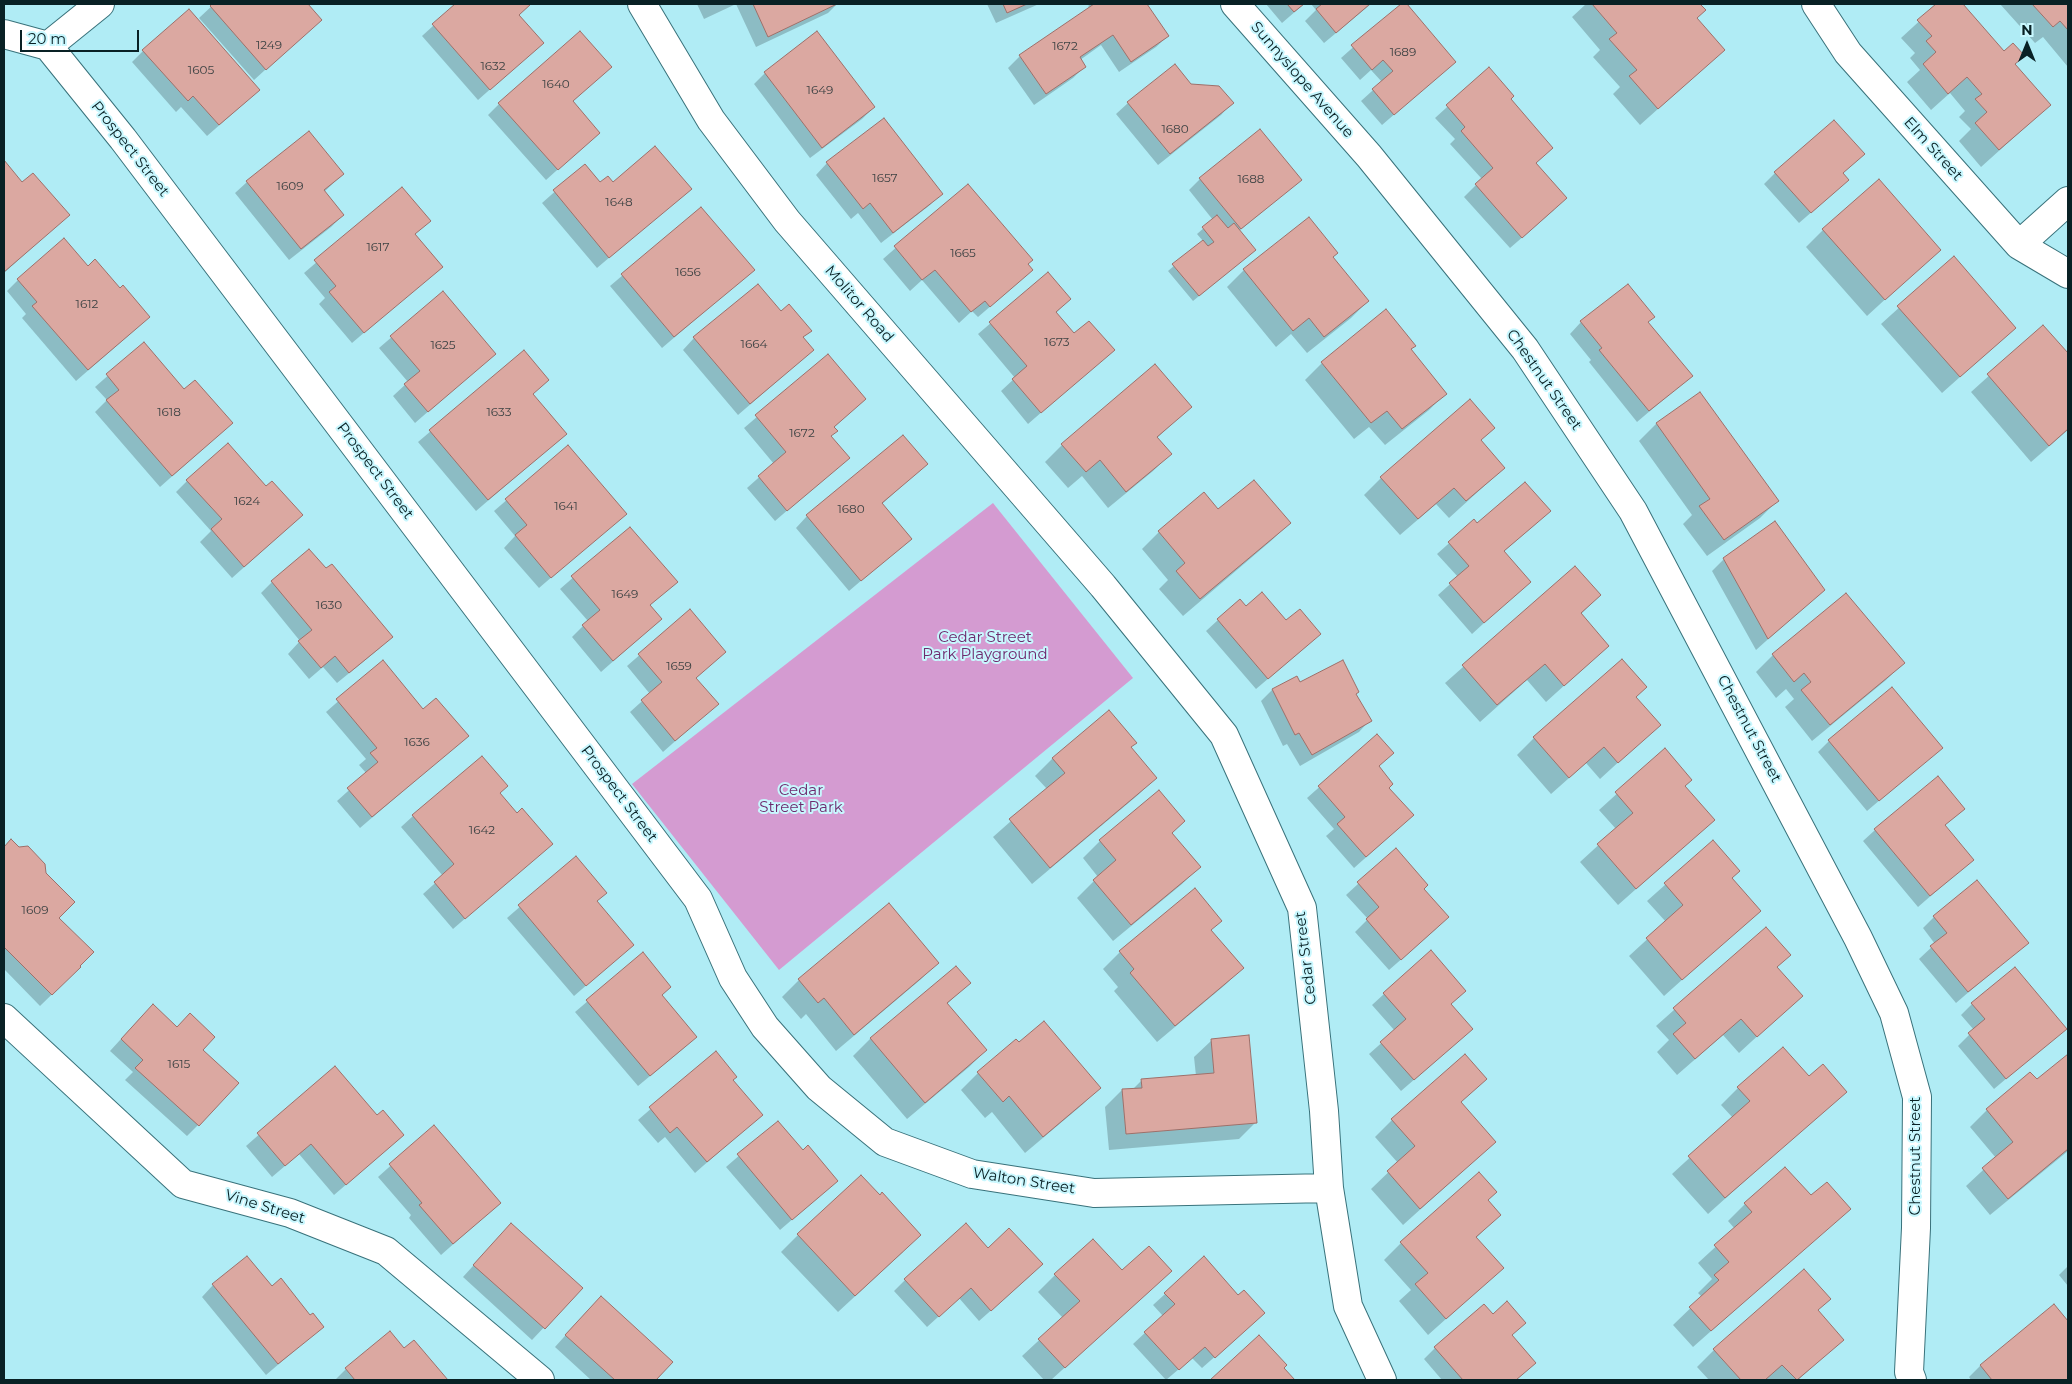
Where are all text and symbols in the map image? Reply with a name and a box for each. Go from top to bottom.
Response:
street label: Sunnyslope Avenue [1247,18,1357,142]
scale bar [22,20,141,52]
north arrow [2002,20,2052,70]
text: N [2021,21,2033,39]
text: 20 m [28,29,66,48]
house number: 1249 [256,38,282,52]
house number: 1672 [1052,39,1078,53]
house number: 1689 [1390,45,1416,59]
house number: 1632 [480,59,506,73]
house number: 1605 [188,63,214,77]
house number: 1640 [542,77,570,91]
house number: 1649 [807,83,833,97]
street label: Prospect Street [87,98,173,200]
street label: Elm Street [1900,114,1966,184]
house number: 1680 [1161,122,1189,136]
house number: 1657 [872,171,898,185]
house number: 1688 [1238,172,1264,186]
house number: 1609 [277,179,303,193]
house number: 1648 [605,195,633,209]
house number: 1617 [366,240,390,254]
house number: 1665 [950,246,976,260]
street label: Molitor Road [821,262,897,346]
house number: 1656 [675,265,701,279]
house number: 1612 [76,297,98,311]
street label: Chestnut Street [1503,326,1585,434]
house number: 1673 [1044,335,1070,349]
house number: 1664 [741,337,767,351]
house number: 1625 [430,338,456,352]
house number: 1618 [157,405,181,419]
house number: 1633 [486,405,512,419]
street label: Prospect Street [333,419,417,523]
house number: 1672 [789,426,815,440]
house number: 1624 [234,494,260,508]
house number: 1641 [554,499,578,513]
house number: 1680 [837,502,865,516]
house number: 1649 [612,587,638,601]
house number: 1630 [316,598,342,612]
park label: Cedar Street Park Playground [922,629,1048,664]
house number: 1659 [666,659,692,673]
street label: Chestnut Street [1713,672,1785,786]
house number: 1636 [404,735,430,749]
street label: Prospect Street [577,742,661,846]
park label: Cedar Street Park [759,782,843,817]
house number: 1642 [469,823,495,837]
house number: 1609 [22,903,48,917]
street label: Cedar Street [1291,910,1321,1006]
house number: 1615 [168,1057,190,1071]
street label: Chestnut Street [1907,1097,1925,1215]
street label: Walton Street [972,1164,1076,1198]
street label: Vine Street [223,1186,307,1228]

